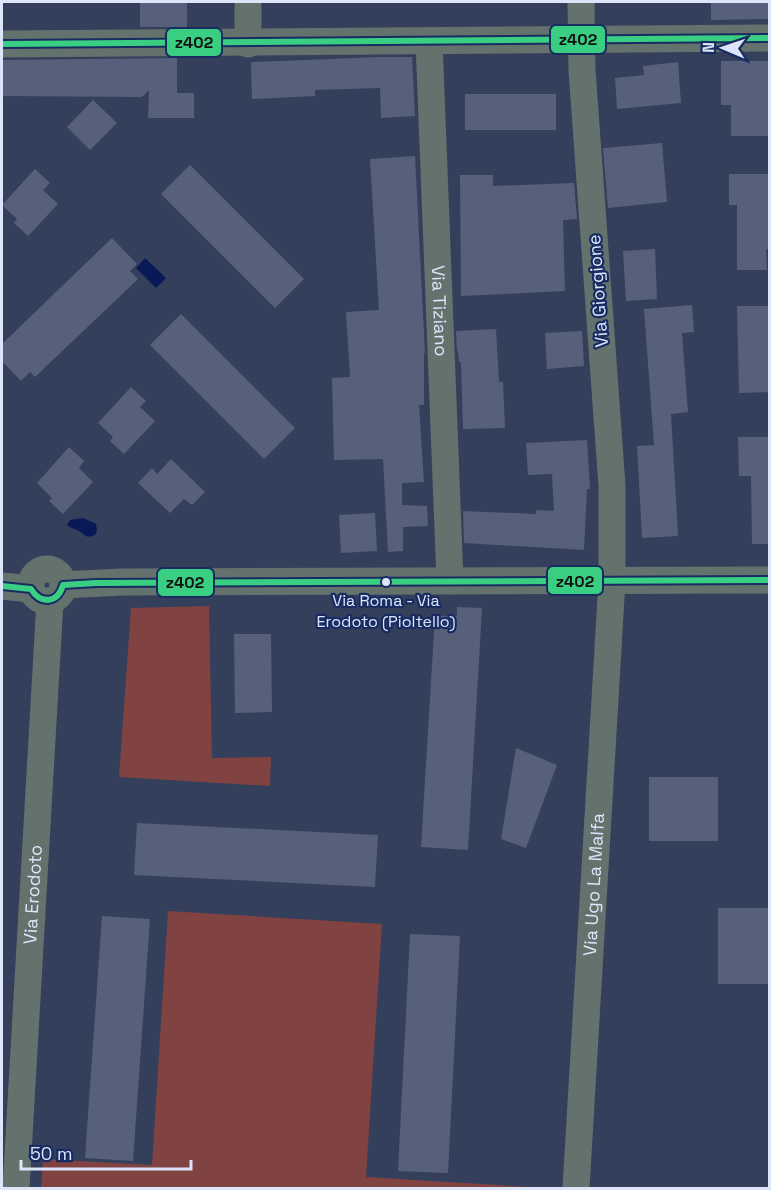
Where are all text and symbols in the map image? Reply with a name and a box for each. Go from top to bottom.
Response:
north arrow [693,18,753,78]
line badge: z402 [550,25,606,54]
line badge: z402 [166,28,222,57]
text: z402 [559,29,597,50]
text: z402 [175,32,213,53]
text: N [698,42,719,53]
street label: Via Giorgione [582,234,613,348]
street label: Via Tiziano [427,265,453,357]
line badge: z402 [547,566,603,595]
line badge: z402 [157,568,214,597]
text: z402 [556,571,594,592]
text: z402 [166,572,204,593]
marker: Via Roma - Via Erodoto (Pioltello) [380,576,392,588]
place label: Via Roma - Via Erodoto (Pioltello) [316,590,456,632]
street label: Via Ugo La Malfa [578,812,609,957]
street label: Via Erodoto [18,844,47,945]
scale bar [21,1133,190,1171]
text: 50 m [30,1142,72,1165]

